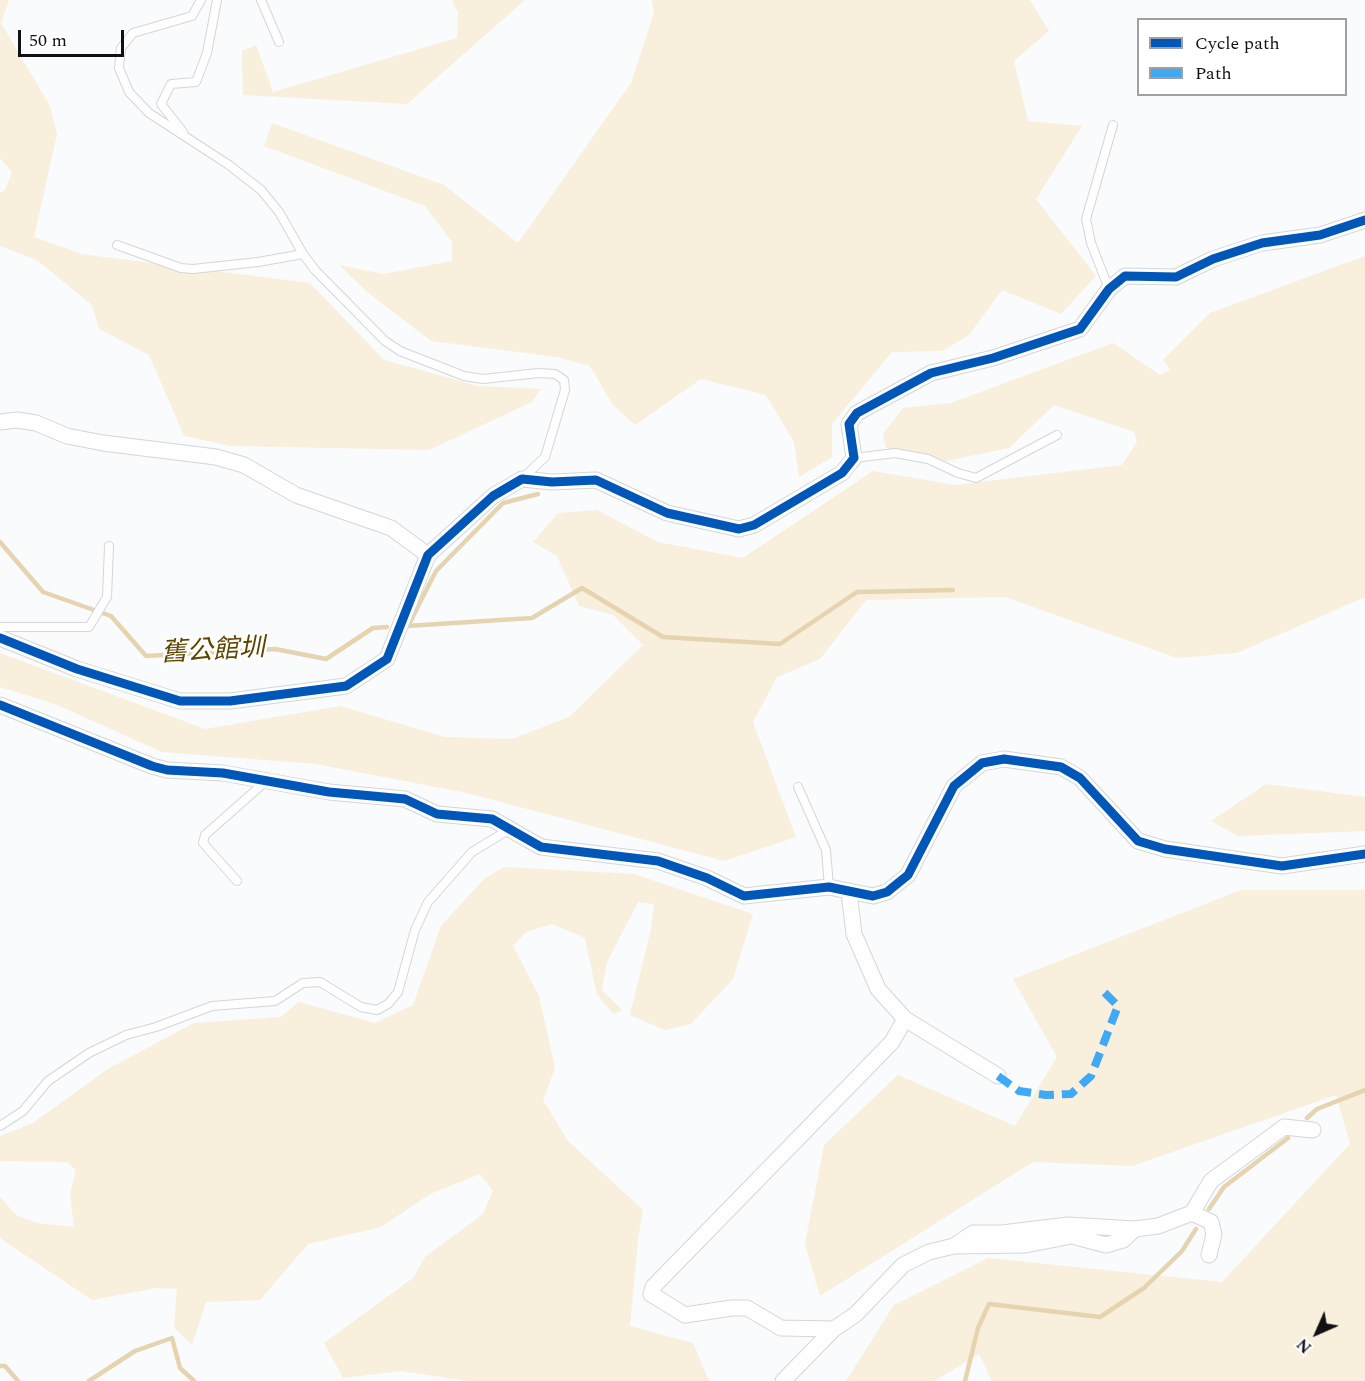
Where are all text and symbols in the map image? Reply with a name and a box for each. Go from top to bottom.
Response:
scale bar [21,18,128,56]
legend [1137,18,1347,96]
text: 50 m [29,27,67,54]
text: Cycle path [1195,30,1280,57]
text: Path [1195,60,1232,87]
water label: 舊公館圳 [160,635,266,671]
north arrow [1287,1303,1347,1363]
text: N [1291,1333,1317,1359]

